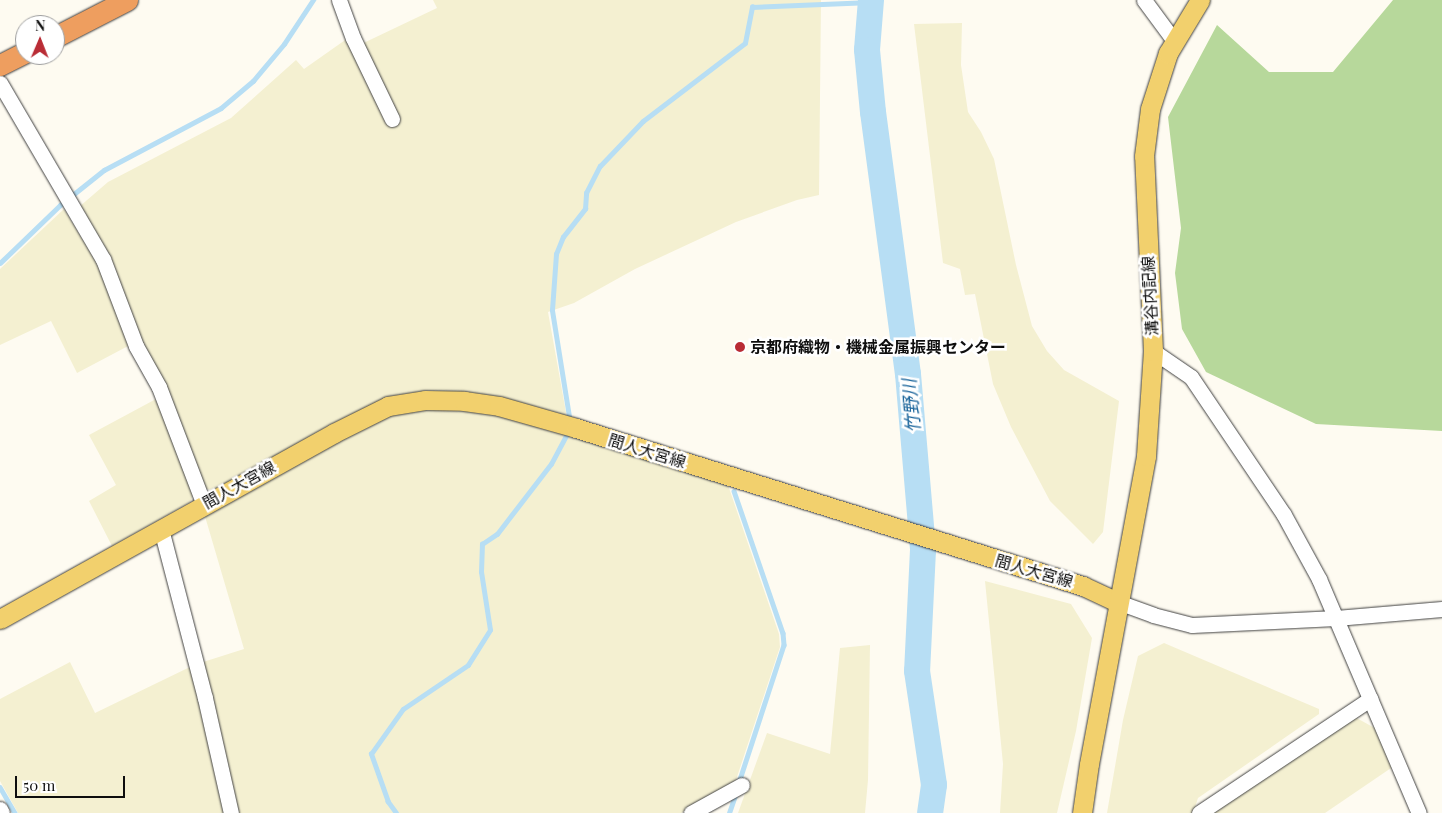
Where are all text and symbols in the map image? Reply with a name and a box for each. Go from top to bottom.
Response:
north arrow [15,15,65,65]
text: N [35,16,45,35]
street label: 溝谷内記線 [1138,256,1162,336]
place label: 京都府織物・機械金属振興センター [750,337,1006,357]
marker: 京都府織物・機械金属振興センター [734,341,746,353]
water label: 竹野川 [898,378,924,434]
street label: 間人大宮線 [606,430,688,472]
street label: 間人大宮線 [199,457,279,513]
street label: 間人大宮線 [993,551,1075,591]
scale bar [18,766,128,798]
text: 50 m [23,775,55,795]

